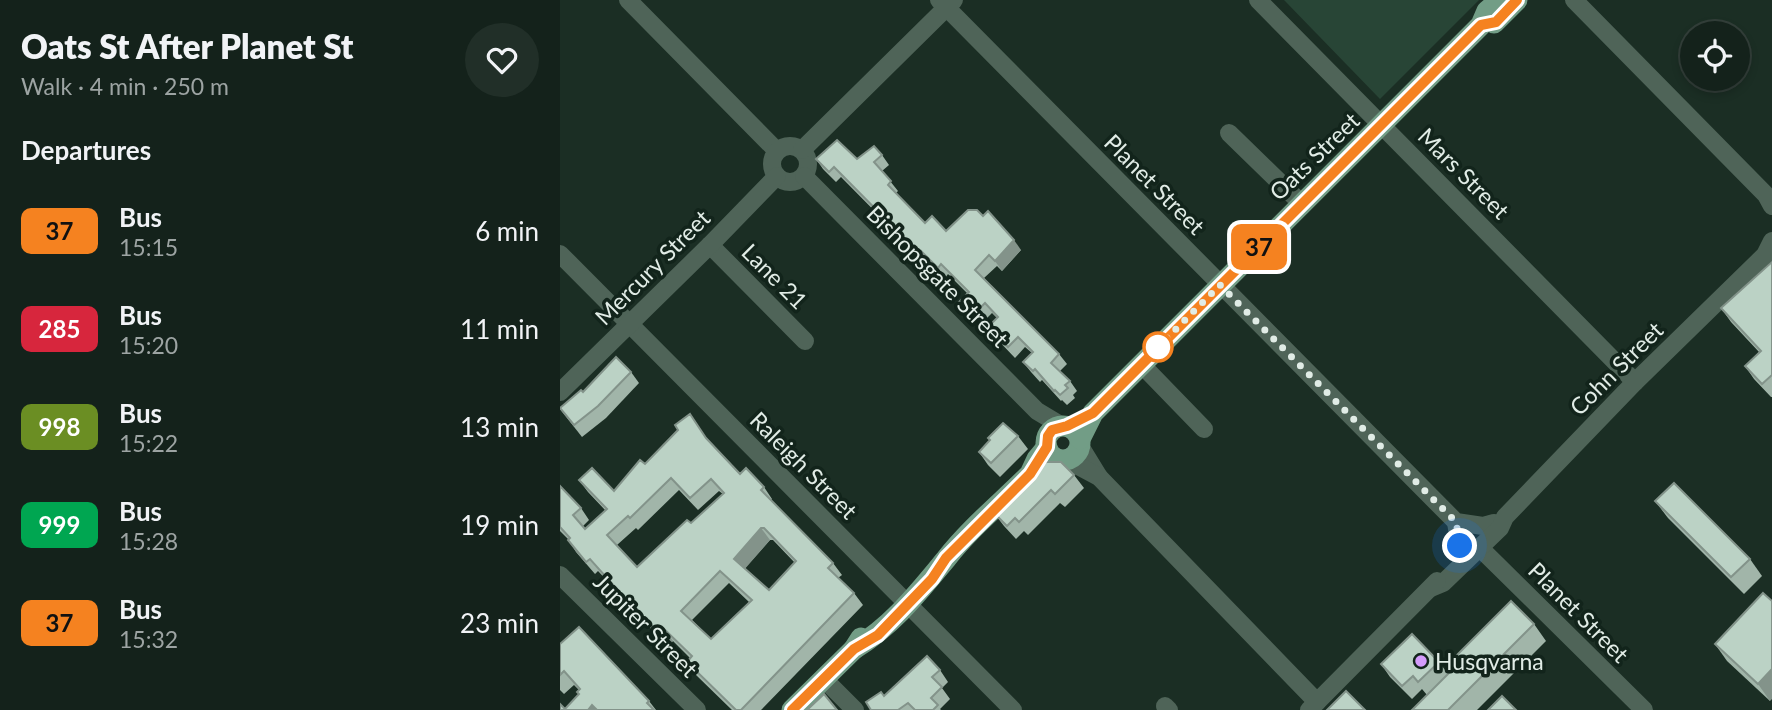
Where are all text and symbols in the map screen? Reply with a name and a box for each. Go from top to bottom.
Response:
map controls [1680,21,1750,91]
button: locate [1680,21,1750,91]
button: heart [465,23,539,97]
text: Oats St After Planet St [21,26,354,66]
text: Walk · 4 min · 250 m [21,72,229,100]
street label: Oats Street [1263,106,1365,206]
street label: Mars Street [1413,122,1516,225]
street label: Planet Street [1099,128,1211,240]
text: Departures [21,134,151,166]
street label: Bishopsgate Street [861,199,1015,353]
text: Bus [119,201,162,233]
street label: Mercury Street [589,203,716,330]
text: 6 min [475,215,539,247]
text: 37 [46,216,73,245]
line badge: 37 [1228,224,1290,270]
text: 37 [1245,232,1273,261]
text: 15:15 [119,233,178,261]
street label: Lane 21 [737,238,813,314]
text: Bus [119,299,162,331]
text: 11 min [460,313,539,345]
text: 285 [39,314,80,343]
street label: Cohn Street [1564,315,1669,420]
text: 15:20 [119,331,178,359]
unlabelled marker [1143,332,1173,362]
text: Bus [119,397,162,429]
street label: Raleigh Street [745,406,864,525]
text: 13 min [460,411,539,443]
text: 998 [39,412,80,441]
text: 15:22 [119,429,178,457]
text: Bus [119,495,162,527]
text: 19 min [460,509,539,541]
text: 999 [39,510,80,539]
text: 15:28 [119,527,178,555]
your location [1442,528,1477,563]
street label: Planet Street [1523,556,1635,668]
street label: Jupiter Street [588,567,704,683]
text: Bus [119,593,162,625]
text: 23 min [460,607,539,639]
text: 37 [46,608,73,637]
text: 15:32 [119,625,178,653]
place label: Husqvarna [1435,647,1544,675]
marker: Husqvarna [1413,653,1429,669]

